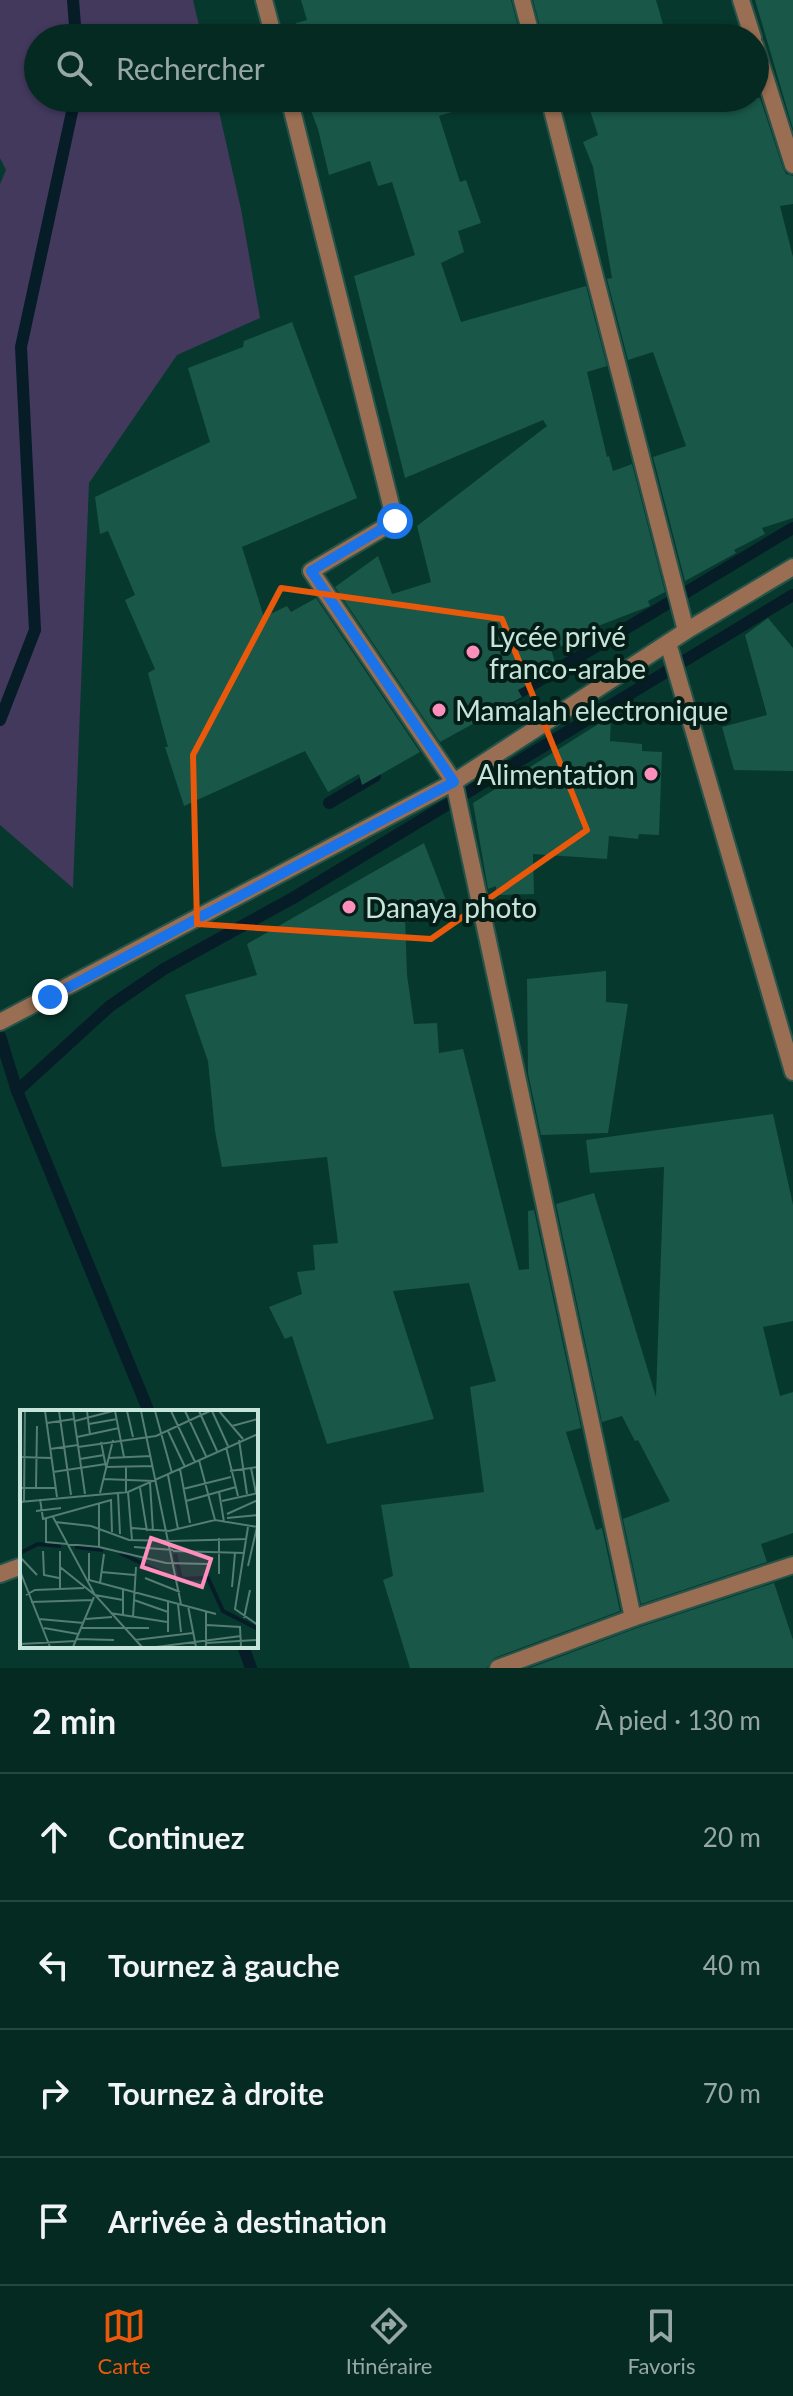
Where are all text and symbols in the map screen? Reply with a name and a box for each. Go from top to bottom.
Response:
search box [24,24,769,112]
icon: search [52,46,96,90]
text: Rechercher [116,50,265,86]
route start [377,503,413,539]
place label: Lycée privé franco-arabe [489,619,646,685]
marker: Lycée privé franco-arabe [464,643,482,661]
place label: Mamalah electronique [455,693,728,727]
marker: Mamalah electronique [430,701,448,719]
place label: Alimentation [477,757,635,791]
marker: Alimentation [642,765,660,783]
place label: Danaya photo [365,890,537,924]
marker: Danaya photo [340,898,358,916]
route end [32,979,68,1015]
inset map [20,1410,258,1648]
text: 2 min [32,1700,116,1741]
text: À pied · 130 m [595,1704,761,1736]
icon: ahead [32,1815,76,1859]
text: Continuez [108,1819,244,1855]
text: 20 m [703,1821,761,1853]
icon: left [32,1943,76,1987]
text: Tournez à gauche [108,1947,340,1983]
text: 40 m [703,1949,761,1981]
icon: right [32,2071,76,2115]
text: Tournez à droite [108,2075,324,2111]
text: 70 m [703,2077,761,2109]
icon: arrive [32,2199,76,2243]
text: Arrivée à destination [108,2203,387,2239]
tab: Carte [98,2304,151,2379]
tab: Itinéraire [346,2304,432,2379]
tab: Favoris [628,2304,695,2379]

